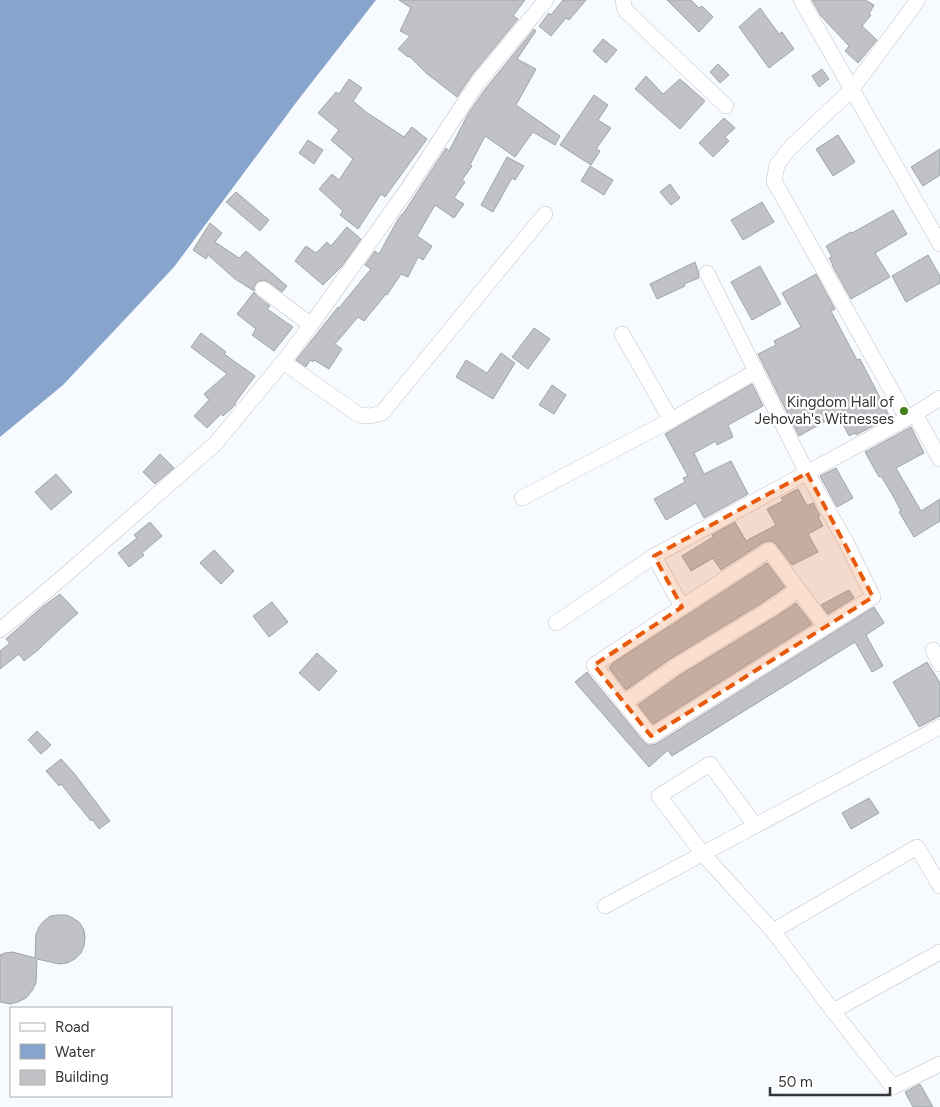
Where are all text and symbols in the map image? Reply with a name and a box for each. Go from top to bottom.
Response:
place label: Kingdom Hall of Jehovah's Witnesses [755,393,894,428]
marker: Kingdom Hall of Jehovah's Witnesses [898,405,910,417]
legend [10,1007,172,1097]
text: Road [55,1018,90,1036]
text: Water [55,1043,95,1061]
scale bar [770,1064,890,1096]
text: Building [55,1068,109,1086]
text: 50 m [778,1073,813,1091]

